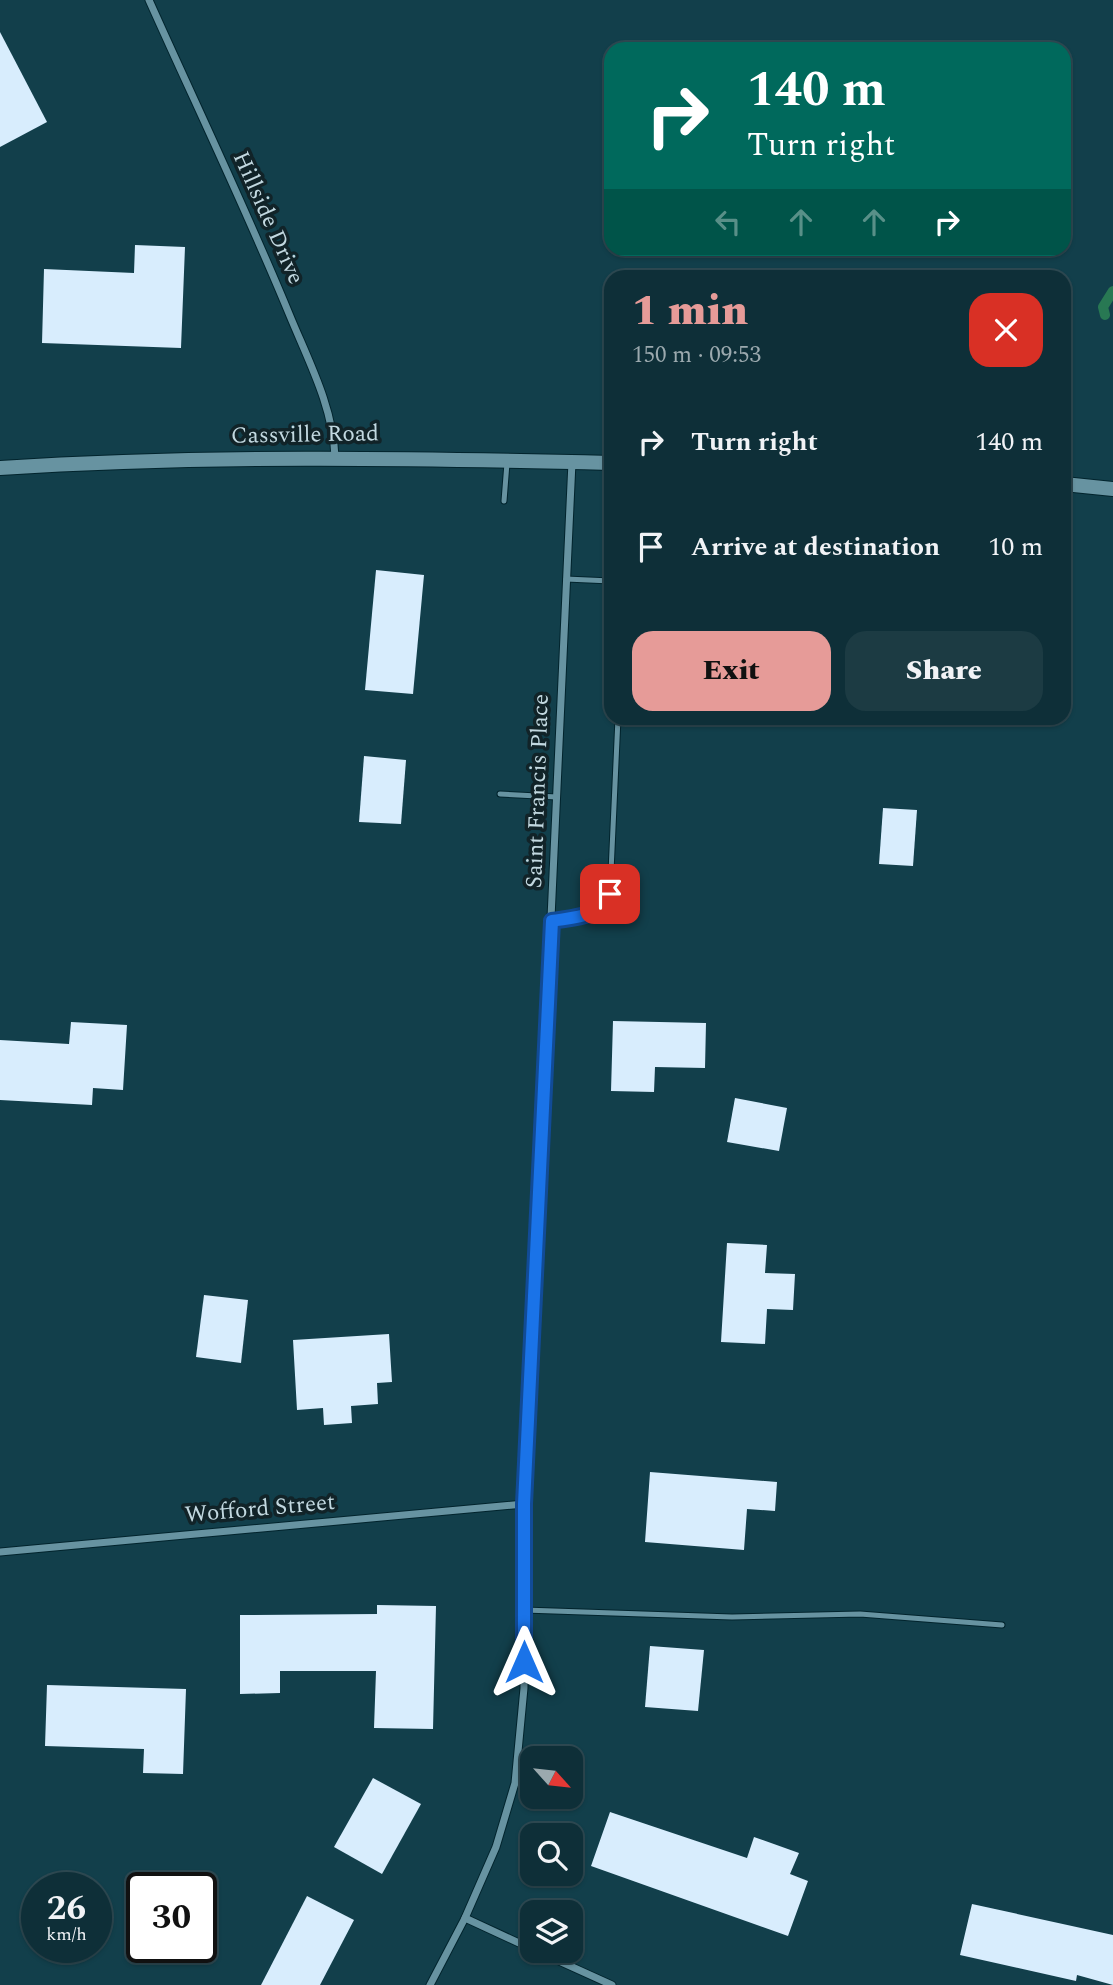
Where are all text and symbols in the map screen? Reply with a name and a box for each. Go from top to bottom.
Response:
text: 140 m [747,53,886,128]
icon: right [632,70,723,161]
text: Turn right [747,121,895,170]
street label: Hillside Drive [223,146,313,290]
icon: left [709,203,747,241]
icon: ahead [782,203,820,241]
icon: ahead [855,203,893,241]
icon: right [928,203,966,241]
text: 1 min [632,280,748,343]
button: close [969,293,1043,367]
text: 150 m · 09:53 [632,338,761,373]
street label: Cassville Road [231,416,379,454]
text: Turn right [691,422,818,462]
text: 140 m [975,422,1043,462]
icon: right [632,423,670,461]
text: Arrive at destination [691,527,940,567]
text: 10 m [988,527,1043,567]
icon: arrive [632,528,670,566]
button: Exit [632,631,831,711]
button: Share [845,631,1043,711]
street label: Saint Francis Place [517,693,559,889]
pin [580,864,640,924]
icon: arrive [591,875,629,913]
street label: Wofford Street [183,1485,337,1533]
position arrow [487,1625,561,1699]
north arrow [520,1746,583,1810]
map controls [520,1746,583,1963]
button: search [520,1823,583,1886]
speed limit sign: 30 [126,1872,217,1963]
text: 26 [47,1882,86,1935]
button: layers [520,1900,583,1963]
text: km/h [46,1921,87,1948]

